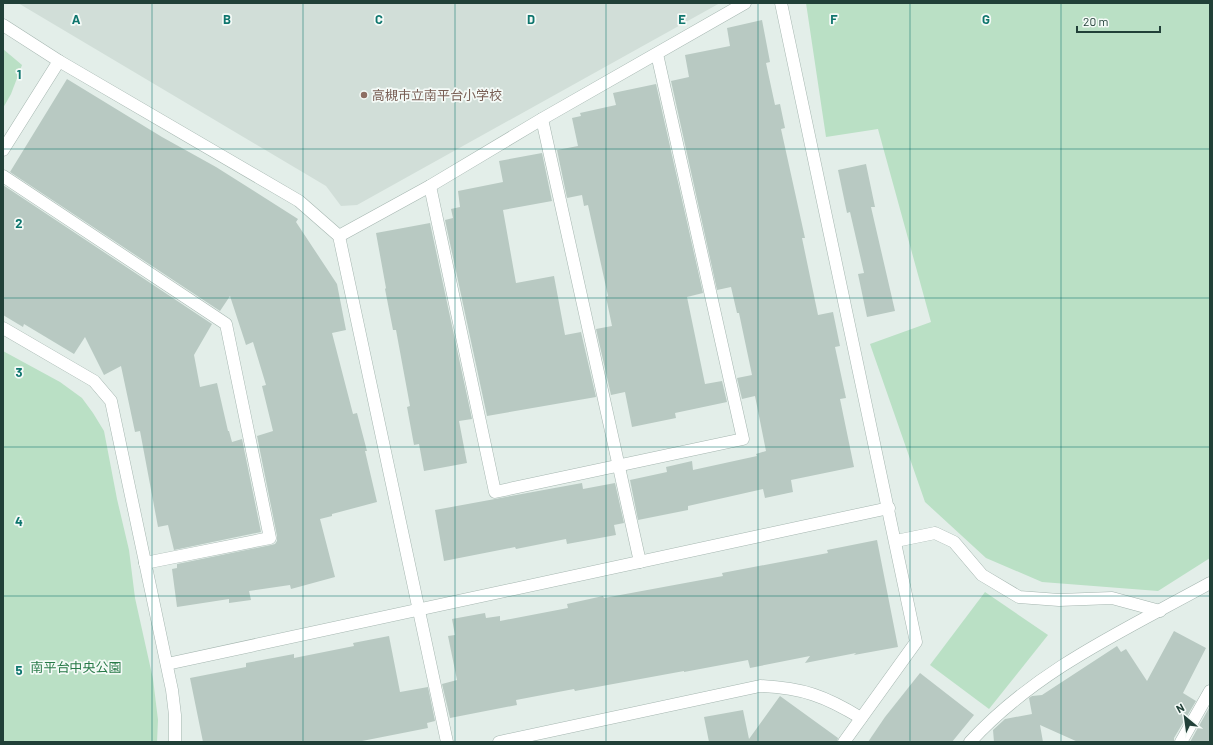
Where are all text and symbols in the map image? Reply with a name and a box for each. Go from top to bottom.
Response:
scale bar [1077,8,1160,34]
text: A [72,11,81,27]
text: B [223,11,231,27]
text: C [375,11,383,27]
text: D [527,11,535,27]
text: E [678,11,686,27]
text: F [830,11,838,27]
text: G [982,11,990,27]
text: 20 m [1083,14,1109,28]
text: 1 [17,66,21,82]
place label: 高槻市立南平台小学校 [372,87,502,103]
marker: 高槻市立南平台小学校 [359,90,369,100]
text: 2 [15,215,23,231]
text: 3 [15,364,23,380]
text: 4 [15,513,23,529]
park label: 南平台中央公園 [30,659,122,675]
text: 5 [15,662,23,678]
north arrow [1165,697,1205,737]
text: N [1174,700,1186,715]

